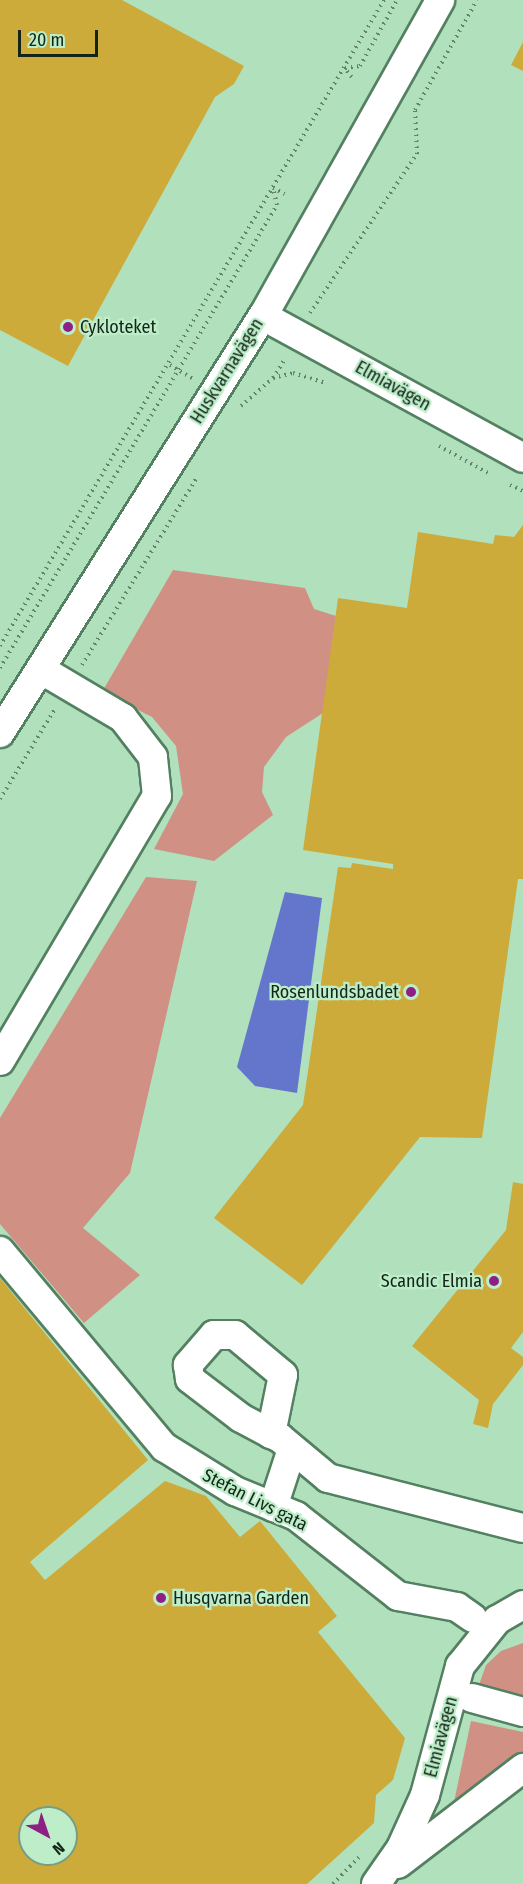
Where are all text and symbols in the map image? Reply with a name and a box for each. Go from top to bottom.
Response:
scale bar [21,18,100,56]
text: 20 m [29,29,64,51]
street label: Huskvarnavägen [186,314,268,428]
place label: Cykloteket [80,316,156,338]
marker: Cykloteket [61,320,75,334]
street label: Elmiavägen [351,356,435,416]
place label: Rosenlundsbadet [270,981,399,1003]
marker: Rosenlundsbadet [404,985,418,999]
place label: Scandic Elmia [381,1270,482,1292]
marker: Scandic Elmia [487,1274,501,1288]
street label: Stefan Livs gata [199,1464,311,1536]
place label: Husqvarna Garden [173,1587,309,1609]
marker: Husqvarna Garden [154,1591,168,1605]
street label: Elmiavägen [420,1694,462,1780]
north arrow [18,1806,78,1866]
text: N [49,1838,68,1859]

